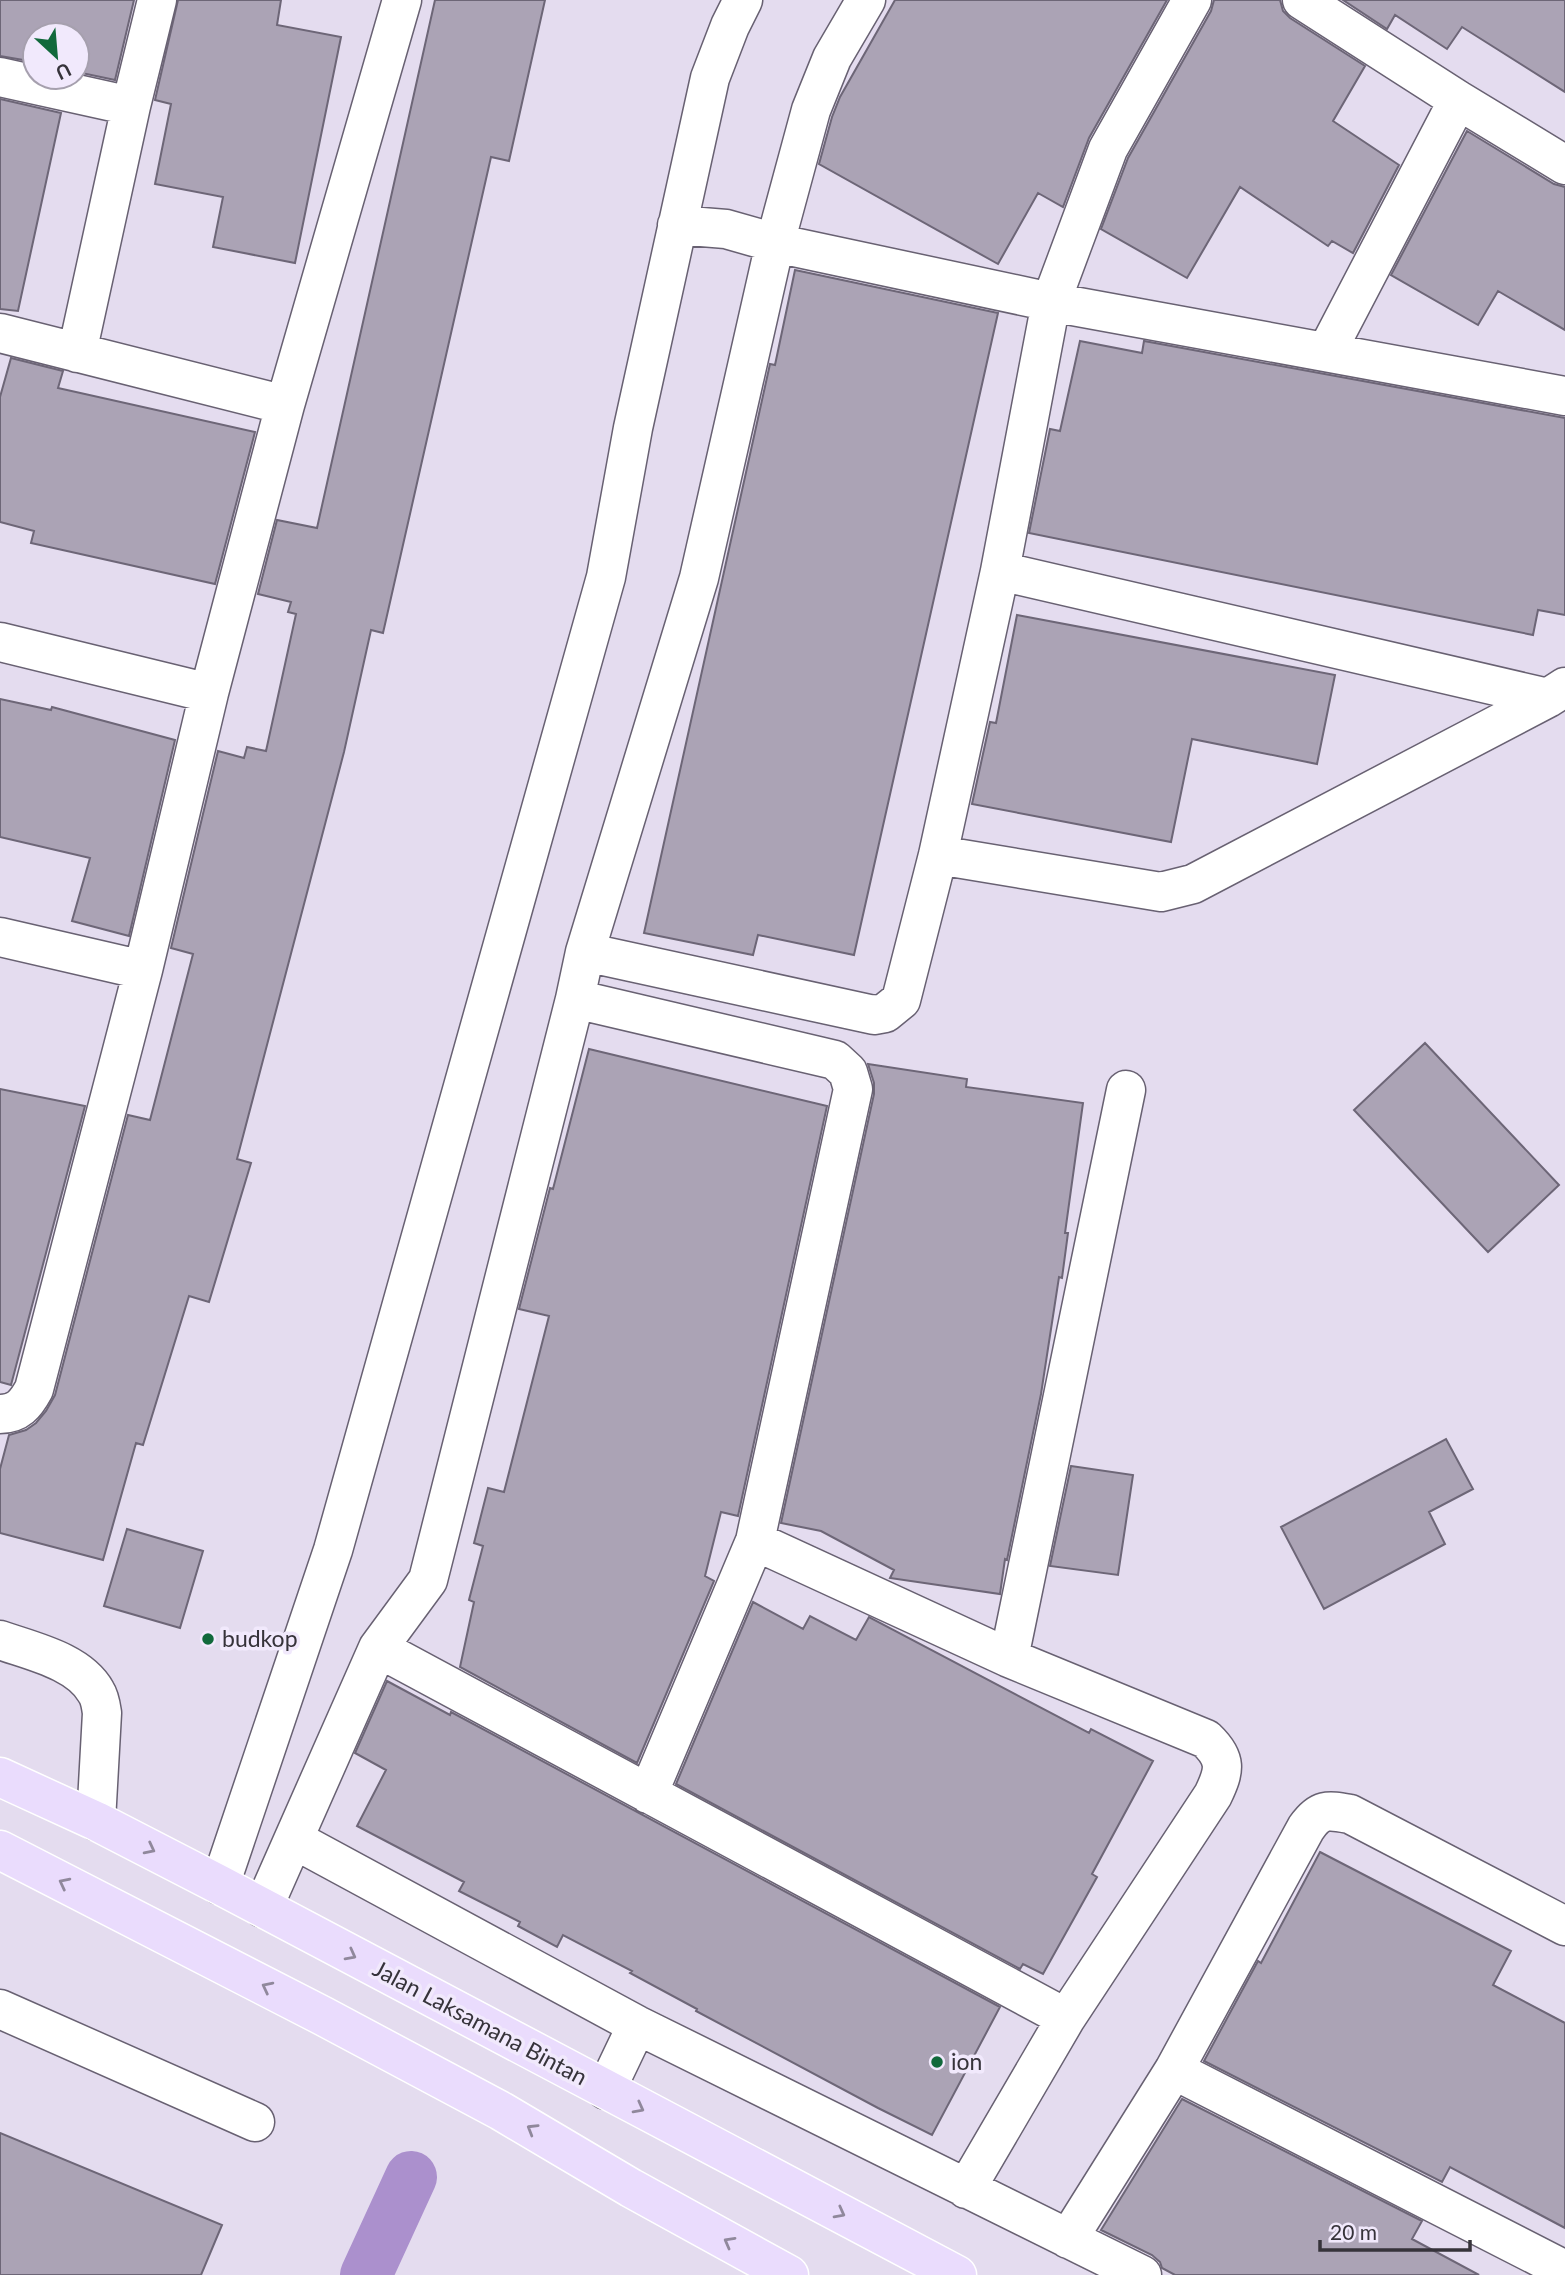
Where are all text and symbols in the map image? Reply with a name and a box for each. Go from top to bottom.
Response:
north arrow [21,21,91,91]
text: U [52,58,75,85]
place label: budkop [222,1624,298,1652]
marker: budkop [200,1631,216,1647]
one-way arrow [143,1841,155,1855]
one-way arrow [59,1878,71,1892]
one-way arrow [344,1947,356,1960]
street label: Jalan Laksamana Bintan [369,1954,592,2090]
one-way arrow [262,1982,274,1995]
place label: ion [951,2047,982,2075]
marker: ion [929,2054,945,2070]
one-way arrow [632,2099,644,2113]
one-way arrow [526,2124,539,2137]
one-way arrow [833,2205,845,2219]
scale bar [1320,2208,1470,2252]
text: 20 m [1330,2219,1377,2244]
one-way arrow [724,2237,737,2250]

